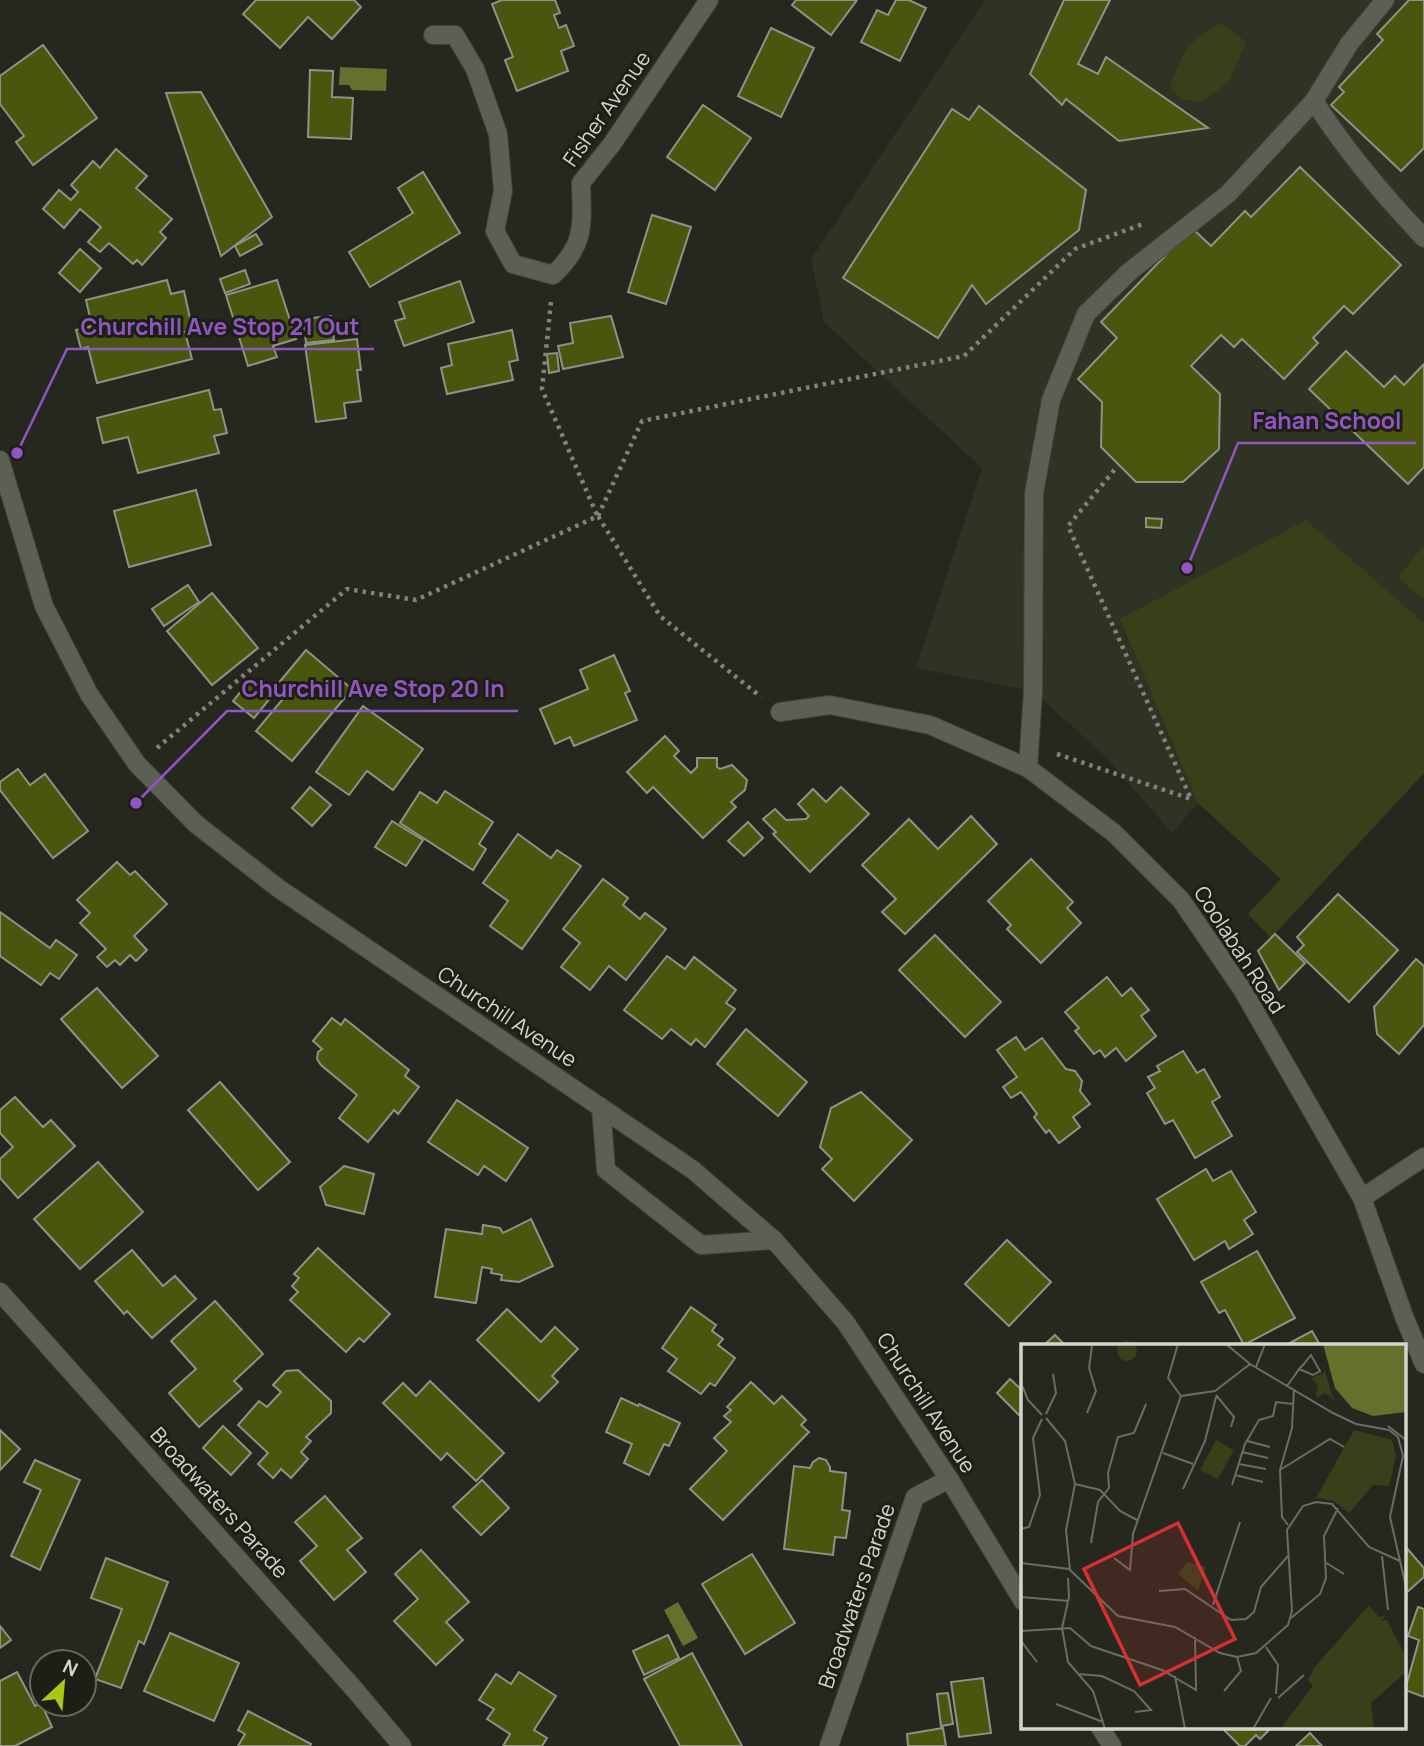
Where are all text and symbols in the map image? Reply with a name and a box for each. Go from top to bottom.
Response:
street label: Fisher Avenue [556,45,656,172]
callout: Churchill Ave Stop 21 Out [67,305,374,349]
text: Churchill Ave Stop 21 Out [81,310,359,342]
callout: Fahan School [1238,399,1416,443]
text: Fahan School [1252,404,1402,436]
callout: Churchill Ave Stop 20 In [227,667,518,711]
text: Churchill Ave Stop 20 In [241,672,505,704]
street label: Coolabah Road [1188,880,1292,1019]
street label: Churchill Avenue [432,959,583,1073]
street label: Churchill Avenue [871,1327,983,1478]
inset map [1021,1344,1406,1728]
street label: Broadwaters Parade [144,1421,295,1584]
street label: Broadwaters Parade [811,1499,901,1692]
north arrow [28,1648,98,1718]
text: N [59,1653,82,1682]

